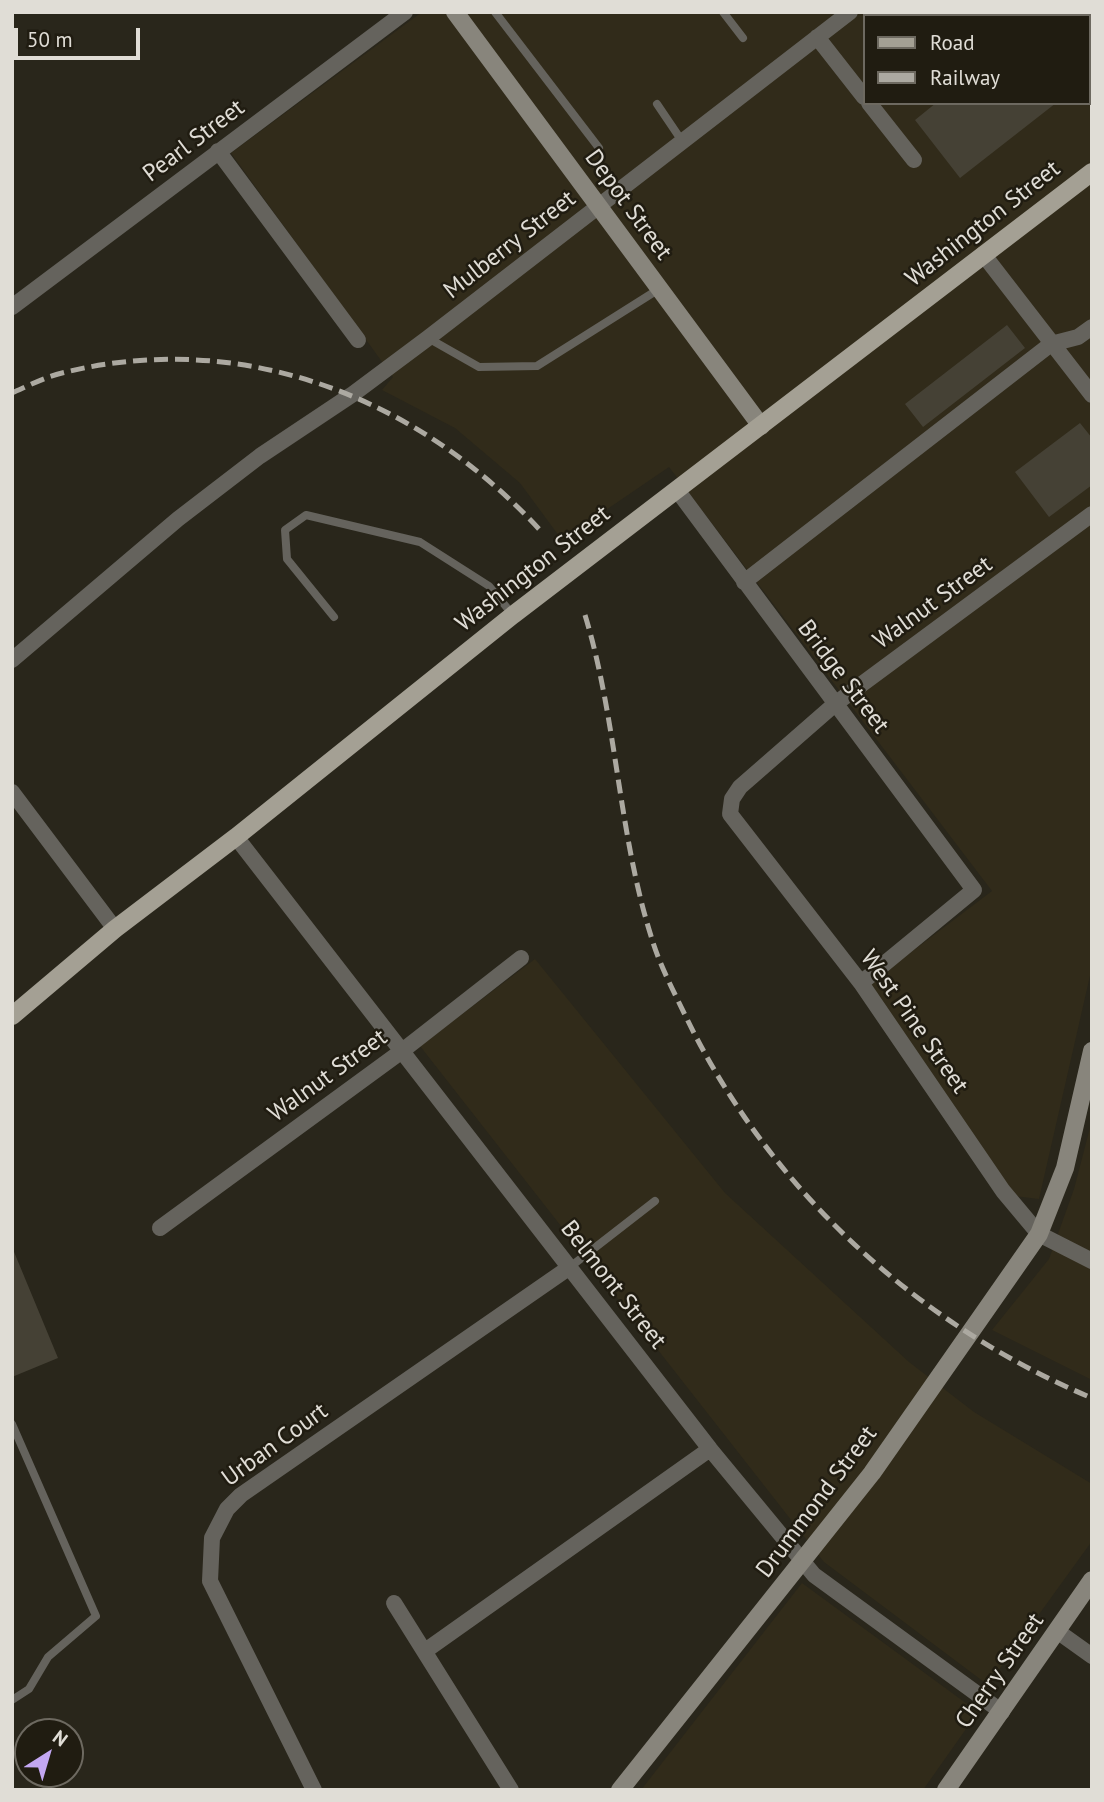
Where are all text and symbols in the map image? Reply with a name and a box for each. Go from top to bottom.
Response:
scale bar [18,14,144,58]
legend [862,14,1090,105]
text: 50 m [27,26,73,53]
text: Road [930,29,974,56]
text: Railway [930,64,1000,91]
street label: Pearl Street [138,94,250,188]
street label: Depot Street [578,144,678,266]
street label: Washington Street [900,155,1066,293]
street label: Mulberry Street [438,185,582,305]
street label: Washington Street [450,500,616,638]
street label: Walnut Street [868,550,998,656]
street label: Bridge Street [791,615,895,739]
street label: West Pine Street [854,945,974,1099]
street label: Walnut Street [263,1023,393,1129]
street label: Belmont Street [554,1215,672,1355]
street label: Urban Court [216,1397,334,1493]
street label: Drummond Street [751,1421,883,1583]
street label: Cherry Street [950,1608,1050,1734]
north arrow [14,1718,84,1788]
text: N [48,1724,73,1751]

